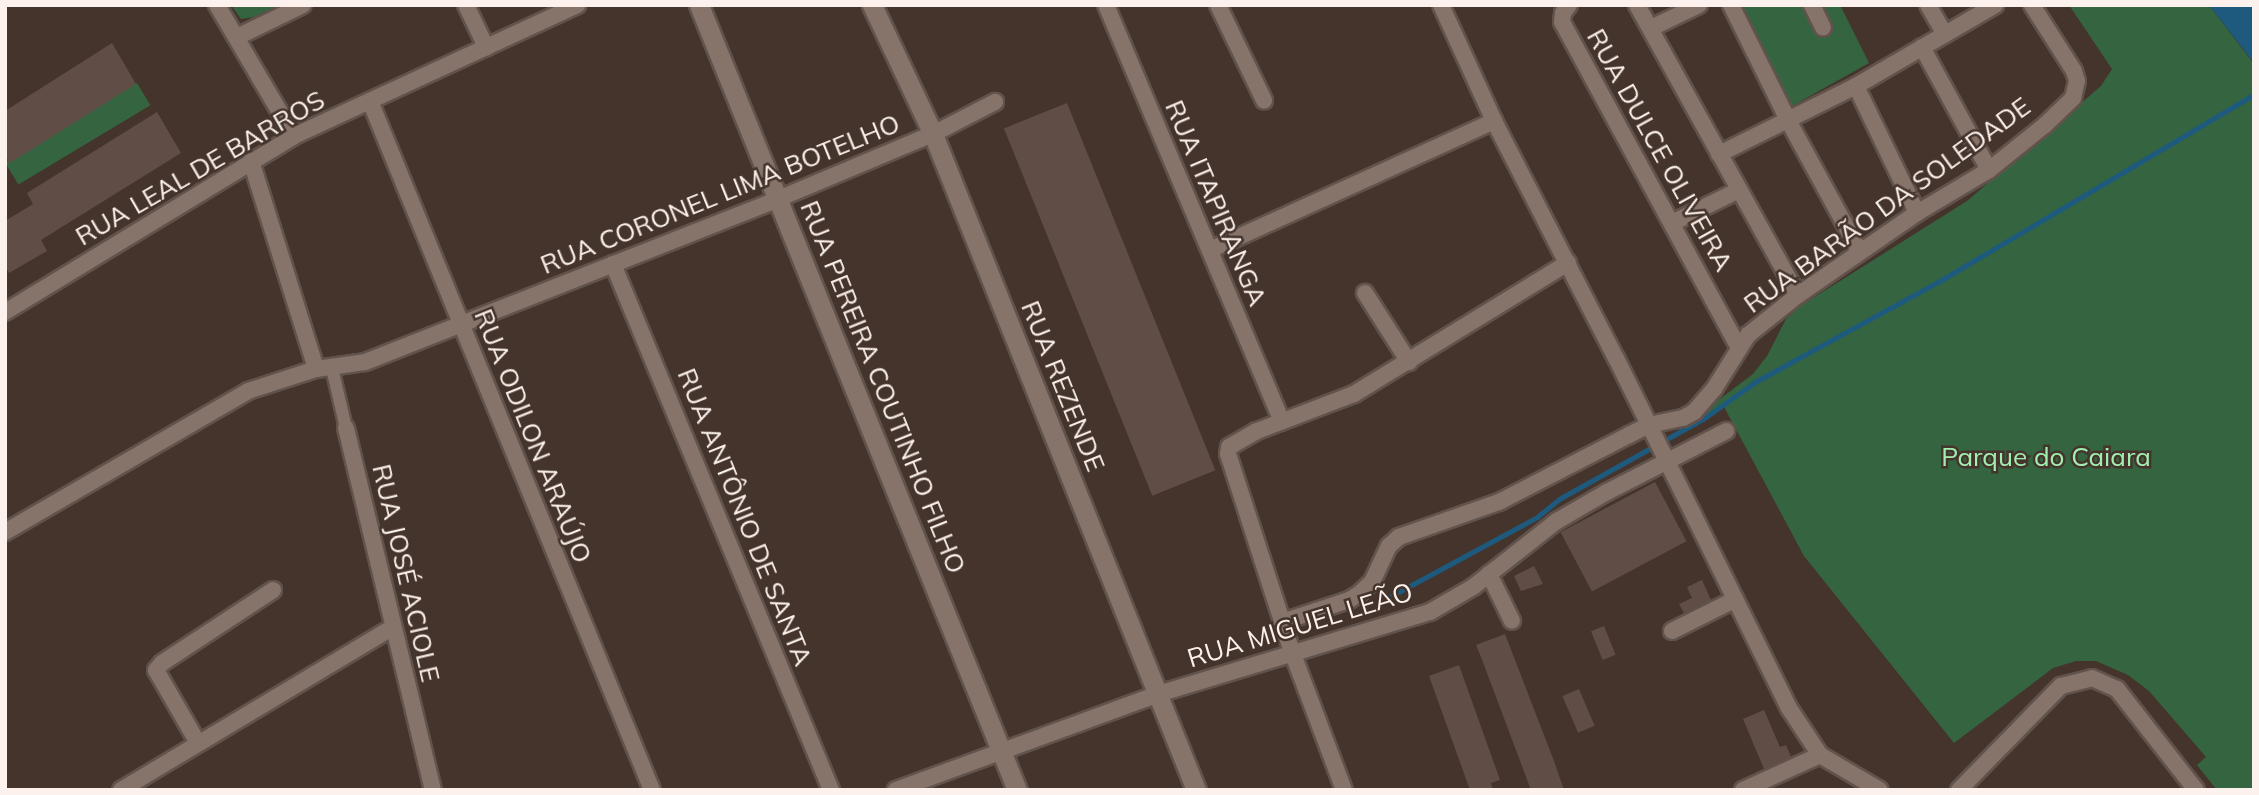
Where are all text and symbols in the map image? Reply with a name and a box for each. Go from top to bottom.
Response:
street label: RUA DULCE OLIVEIRA [1580,23,1740,277]
street label: RUA LEAL DE BARROS [70,84,330,252]
street label: RUA BARÃO DA SOLEDADE [1738,91,2036,319]
street label: RUA ITAPIRANGA [1159,96,1273,310]
street label: RUA CORONEL LIMA BOTELHO [536,108,904,280]
street label: RUA PEREIRA COUTINHO FILHO [794,196,972,578]
street label: RUA REZENDE [1015,296,1111,476]
street label: RUA ODILON ARAÚJO [468,304,598,568]
street label: RUA ANTÔNIO DE SANTA [671,364,819,670]
park label: Parque do Caiara [1941,441,2151,473]
street label: RUA JOSÉ ACIOLE [366,461,446,685]
street label: RUA MIGUEL LEÃO [1184,576,1416,674]

